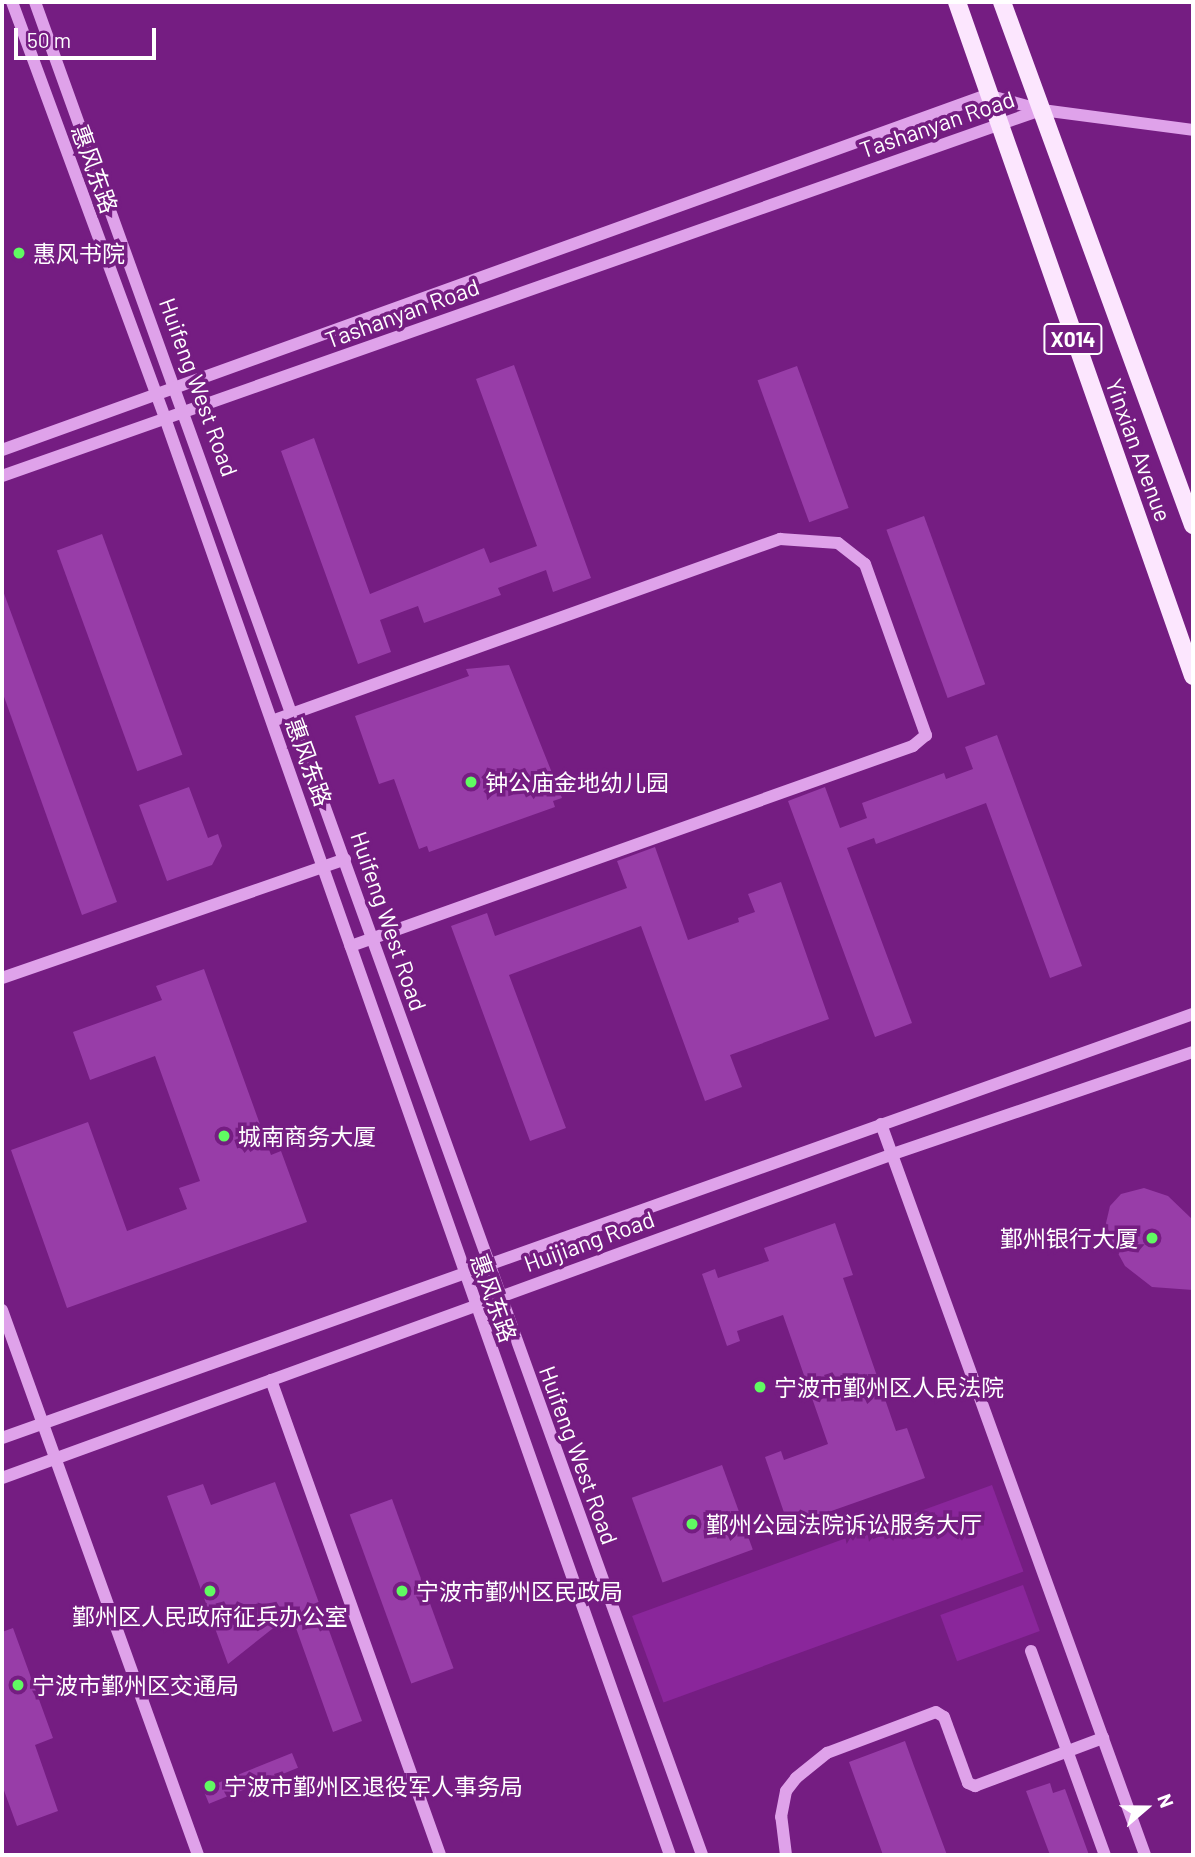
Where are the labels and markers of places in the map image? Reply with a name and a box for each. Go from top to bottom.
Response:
place label: 惠风书院 [33,239,125,267]
marker: 惠风书院 [11,245,27,261]
place label: 钟公庙金地幼儿园 [485,768,669,796]
marker: 钟公庙金地幼儿园 [463,774,479,790]
place label: 城南商务大厦 [238,1122,376,1150]
marker: 城南商务大厦 [216,1128,232,1144]
place label: 鄞州银行大厦 [1000,1224,1138,1252]
marker: 鄞州银行大厦 [1144,1230,1160,1246]
place label: 宁波市鄞州区人民法院 [774,1373,1004,1401]
marker: 宁波市鄞州区人民法院 [752,1379,768,1395]
place label: 鄞州公园法院诉讼服务大厅 [706,1510,982,1538]
marker: 鄞州公园法院诉讼服务大厅 [684,1516,700,1532]
place label: 宁波市鄞州区民政局 [416,1577,623,1605]
marker: 鄞州区人民政府征兵办公室 [202,1583,218,1599]
marker: 宁波市鄞州区民政局 [394,1583,410,1599]
place label: 鄞州区人民政府征兵办公室 [72,1602,348,1630]
place label: 宁波市鄞州区交通局 [32,1671,239,1699]
marker: 宁波市鄞州区交通局 [10,1677,26,1693]
place label: 宁波市鄞州区退役军人事务局 [224,1772,523,1800]
marker: 宁波市鄞州区退役军人事务局 [202,1778,218,1794]

